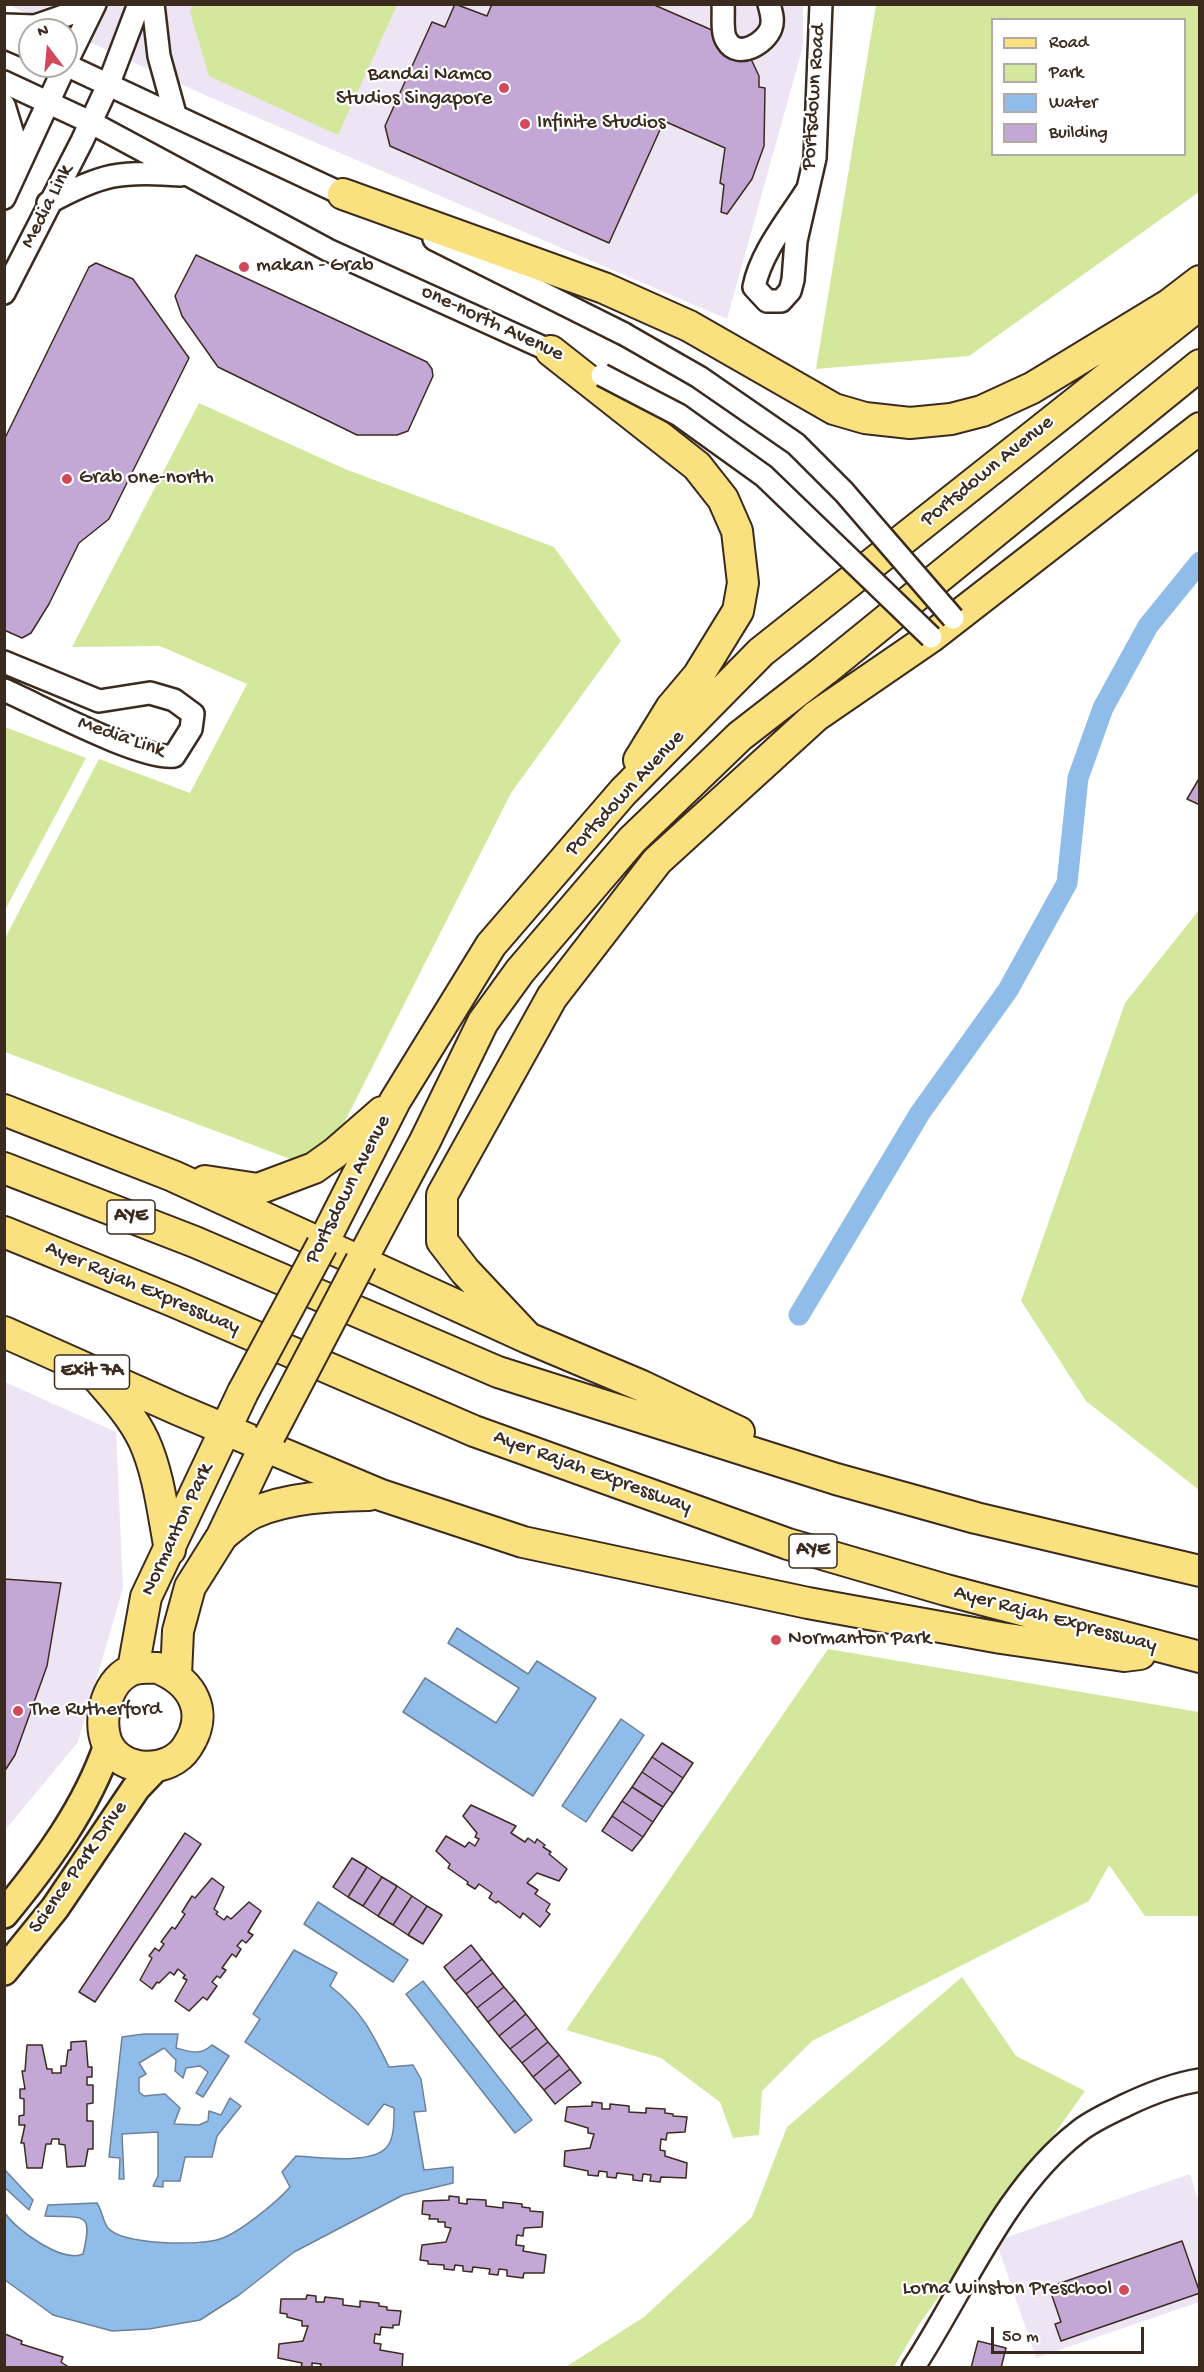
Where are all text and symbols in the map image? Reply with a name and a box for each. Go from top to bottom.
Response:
north arrow [18,18,78,78]
legend [991,18,1186,156]
text: N [36,22,51,43]
street label: Portsdown Road [797,23,833,171]
text: Road [1049,33,1088,54]
place label: Bandai Namco Studios Singapore [336,63,492,113]
text: Park [1049,63,1083,84]
marker: Bandai Namco Studios Singapore [497,81,511,95]
text: Water [1049,93,1097,114]
place label: Infinite Studios [537,111,666,137]
marker: Infinite Studios [518,117,532,131]
text: Building [1049,123,1108,144]
street label: Media Link [16,161,80,253]
place label: makan - Grab [256,254,374,280]
marker: makan - Grab [237,260,251,274]
street label: one-north Avenue [417,280,567,368]
street label: Portsdown Avenue [916,411,1060,533]
place label: Grab one-north [79,466,214,492]
marker: Grab one-north [60,472,74,486]
street label: Media Link [74,711,168,765]
street label: Portsdown Avenue [561,726,691,862]
street label: Portsdown Avenue [301,1111,397,1269]
road number: AYE [107,1200,155,1234]
street label: Ayer Rajah Expressway [41,1237,243,1341]
road number: Exit 7A [54,1355,130,1389]
street label: Ayer Rajah Expressway [489,1425,695,1521]
street label: Normanton Park [136,1460,220,1600]
road number: AYE [789,1534,837,1568]
street label: Ayer Rajah Expressway [951,1581,1159,1659]
place label: Normanton Park [788,1627,931,1653]
marker: Normanton Park [769,1633,783,1647]
place label: The Rutherford [30,1698,161,1724]
marker: The Rutherford [11,1704,25,1718]
street label: Science Park Drive [24,1797,134,1939]
place label: Lorna Winston Preschool [902,2277,1112,2303]
marker: Lorna Winston Preschool [1117,2283,1131,2297]
scale bar [994,2315,1147,2353]
text: 50 m [1002,2327,1039,2348]

